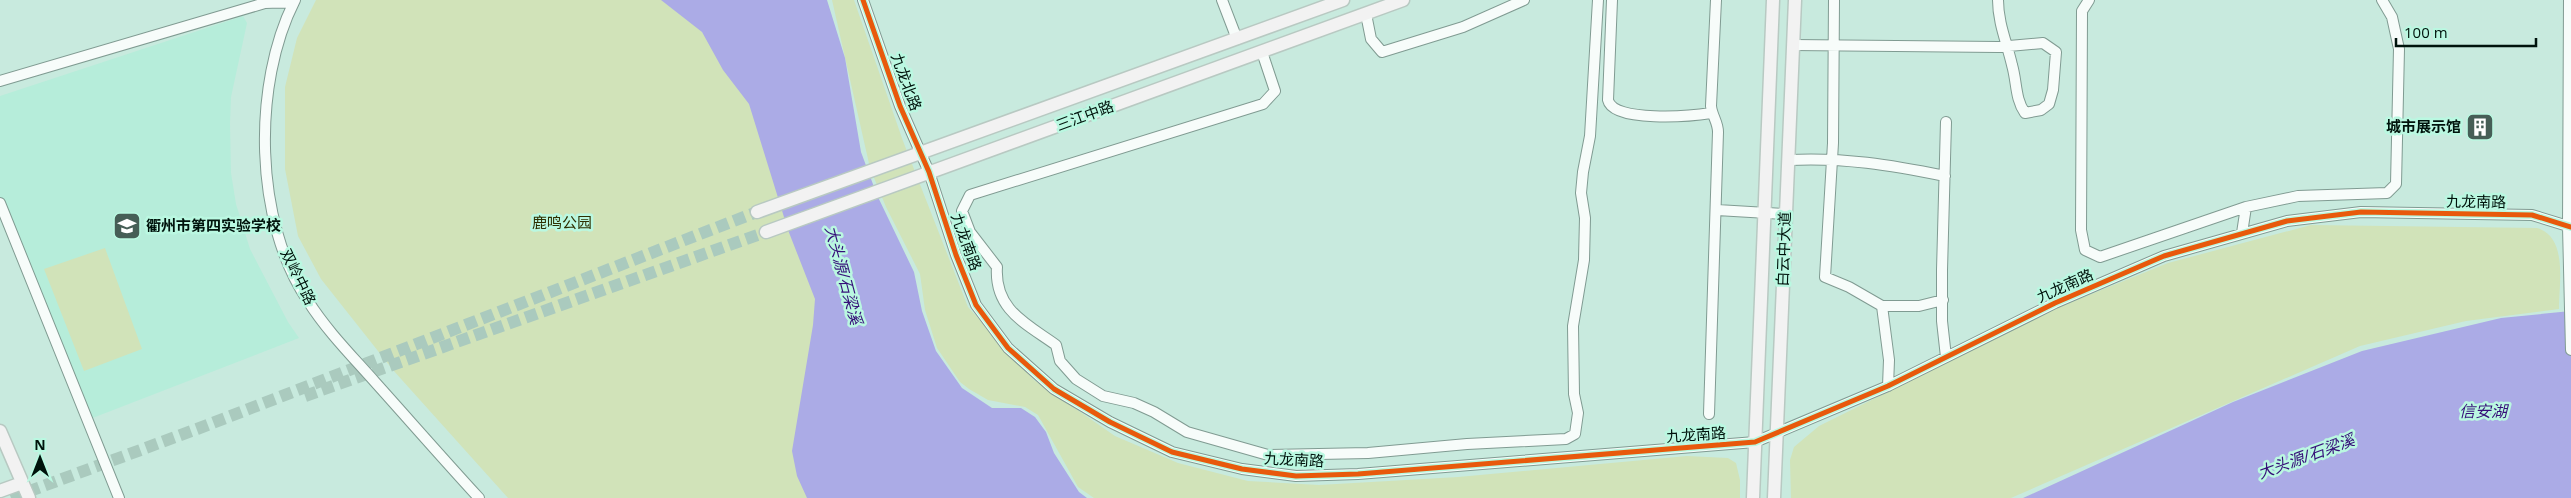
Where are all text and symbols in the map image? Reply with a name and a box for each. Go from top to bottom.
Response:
scale bar [2396,15,2536,47]
text: 100 m [2404,22,2448,42]
street label: 九龙北路 [887,50,927,113]
street label: 三江中路 [1053,95,1116,135]
building icon: 城市展示馆 [2465,112,2495,142]
place label: 城市展示馆 [2386,116,2461,136]
street label: 九龙南路 [2446,190,2506,212]
street label: 九龙南路 [947,210,987,273]
school or university icon: 衢州市第四实验学校 [112,211,142,241]
street label: 白云中大道 [1772,211,1794,287]
park label: 鹿鸣公园 [532,212,592,232]
place label: 衢州市第四实验学校 [146,215,281,235]
water label: 大头源/石梁溪 [820,223,868,329]
street label: 双岭中路 [277,245,321,308]
street label: 九龙南路 [2033,264,2096,306]
water label: 信安湖 [2459,400,2510,422]
street label: 九龙南路 [1665,422,1727,446]
water label: 大头源/石梁溪 [2254,428,2359,484]
north arrow [15,433,65,483]
text: N [34,435,46,454]
street label: 九龙南路 [1264,447,1325,471]

